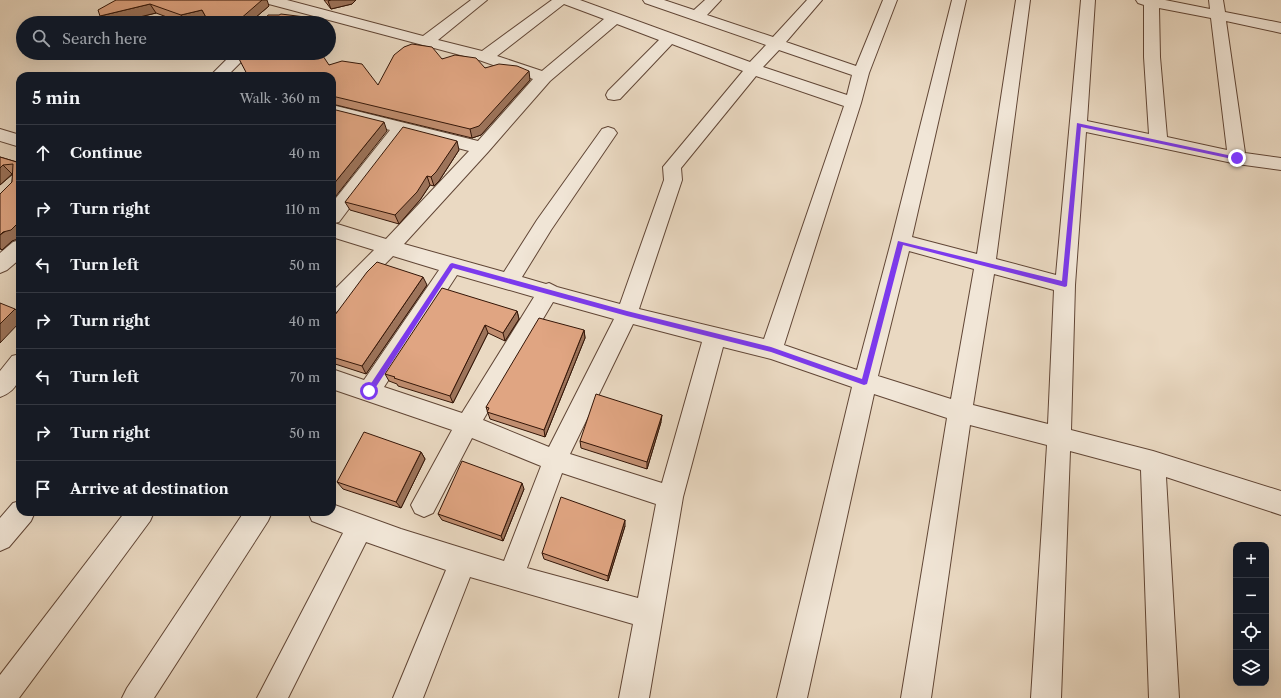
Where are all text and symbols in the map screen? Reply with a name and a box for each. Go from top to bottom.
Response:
search box [16,16,336,60]
icon: search [30,27,52,49]
text: Search here [62,29,147,48]
text: 5 min [32,88,80,108]
text: Walk · 360 m [240,90,320,106]
icon: ahead [32,142,54,164]
text: Continue [70,143,142,162]
text: 40 m [289,145,320,161]
route end [1228,149,1246,167]
icon: right [32,198,54,220]
text: Turn right [70,199,150,218]
text: 110 m [285,201,320,217]
icon: left [32,254,54,276]
text: Turn left [70,255,139,274]
text: 50 m [289,257,320,273]
icon: right [32,310,54,332]
text: Turn right [70,311,150,330]
text: 40 m [289,313,320,329]
icon: left [32,366,54,388]
text: Turn left [70,367,139,386]
text: 70 m [290,369,320,385]
route start [360,382,378,400]
icon: right [32,422,54,444]
text: Turn right [70,423,150,442]
text: 50 m [289,425,320,441]
icon: arrive [32,478,54,500]
text: Arrive at destination [70,479,229,498]
map controls [1233,542,1269,686]
button: + [1233,542,1269,578]
button: − [1233,578,1269,614]
button: locate [1233,614,1269,650]
button: layers [1233,650,1269,686]

